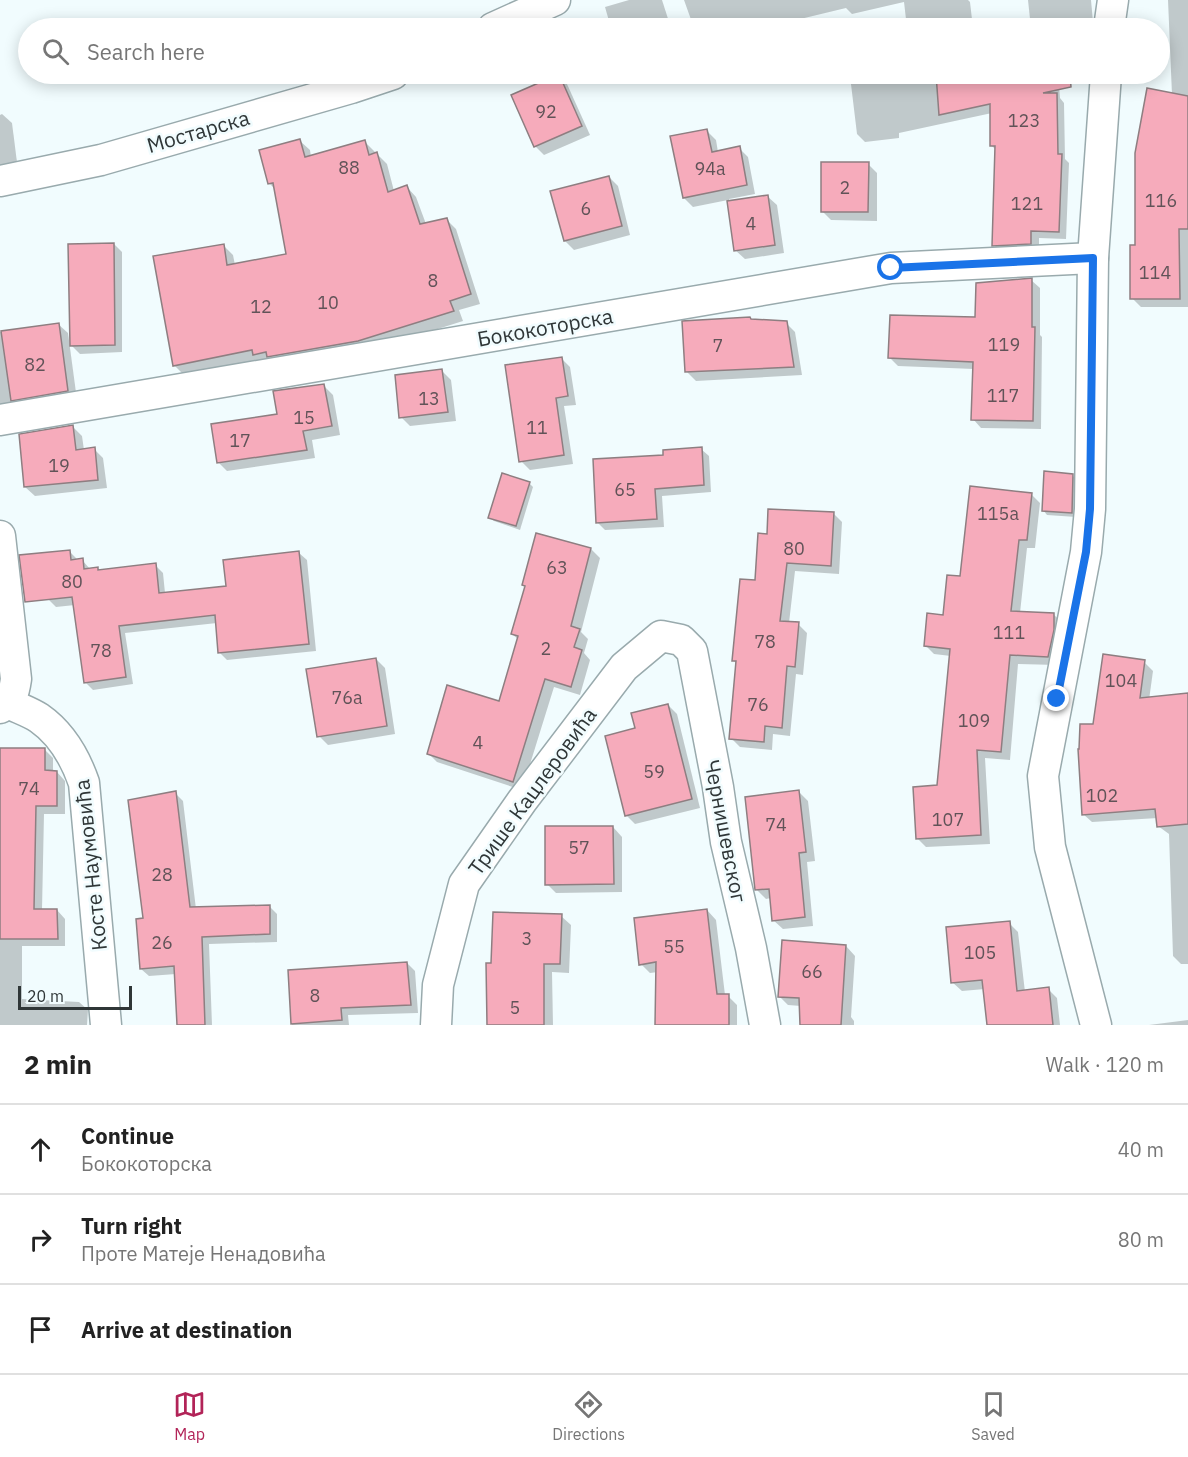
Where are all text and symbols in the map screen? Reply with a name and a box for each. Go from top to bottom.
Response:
search box [18,18,1170,84]
icon: search [39,35,72,68]
text: Search here [87,37,205,66]
house number: 92 [535,100,557,123]
street label: Мостарска [143,103,253,159]
house number: 123 [1008,109,1040,132]
house number: 88 [338,156,360,179]
house number: 94a [694,157,726,180]
house number: 2 [840,176,850,199]
house number: 116 [1145,189,1177,212]
house number: 121 [1011,192,1043,215]
house number: 6 [581,197,591,220]
house number: 4 [746,212,757,235]
route start [877,254,903,280]
house number: 114 [1139,261,1171,284]
house number: 8 [428,269,438,292]
house number: 10 [317,291,339,314]
house number: 12 [250,295,272,318]
street label: Бококоторска [475,301,615,353]
house number: 119 [988,333,1020,356]
house number: 7 [713,334,723,357]
house number: 82 [24,353,46,376]
house number: 117 [987,384,1019,407]
house number: 13 [418,387,440,410]
house number: 15 [293,406,315,429]
house number: 11 [526,416,548,439]
house number: 17 [229,429,251,452]
house number: 19 [48,454,70,477]
house number: 65 [614,478,636,501]
house number: 115a [977,502,1019,525]
house number: 80 [783,537,805,560]
house number: 63 [546,556,568,579]
house number: 80 [61,570,83,593]
house number: 111 [993,621,1025,644]
house number: 78 [754,630,776,653]
house number: 2 [541,637,551,660]
house number: 78 [90,639,112,662]
house number: 104 [1105,669,1137,692]
route end [1043,685,1069,711]
house number: 76a [331,686,363,709]
house number: 76 [747,693,769,716]
street label: Трише Кацлеровића [462,701,602,881]
house number: 109 [958,709,990,732]
house number: 4 [473,731,484,754]
street label: Чернишевског [698,757,754,905]
house number: 59 [643,760,665,783]
house number: 74 [18,777,40,800]
street label: Косте Наумовића [67,778,113,952]
house number: 102 [1086,784,1118,807]
house number: 107 [932,808,964,831]
house number: 74 [765,813,787,836]
house number: 57 [568,836,590,859]
house number: 28 [151,863,173,886]
house number: 3 [522,927,532,950]
house number: 26 [151,931,173,954]
house number: 55 [663,935,685,958]
house number: 105 [964,941,996,964]
house number: 66 [801,960,823,983]
scale bar [18,983,132,1010]
house number: 8 [310,984,320,1007]
text: 20 m [27,986,64,1006]
house number: 5 [510,996,520,1019]
text: 2 min [24,1047,92,1081]
text: Walk · 120 m [1046,1051,1164,1078]
text: Continue [81,1121,174,1150]
icon: ahead [24,1133,57,1166]
text: 40 m [1118,1136,1164,1163]
text: Бококоторска [81,1150,212,1177]
text: Turn right [81,1211,182,1240]
icon: right [24,1223,57,1256]
text: 80 m [1118,1226,1164,1253]
text: Проте Матеје Ненадовића [81,1240,326,1267]
icon: arrive [24,1313,57,1346]
text: Arrive at destination [81,1315,292,1344]
tab: Map [173,1388,206,1444]
tab: Directions [552,1388,625,1444]
tab: Saved [971,1388,1015,1444]

